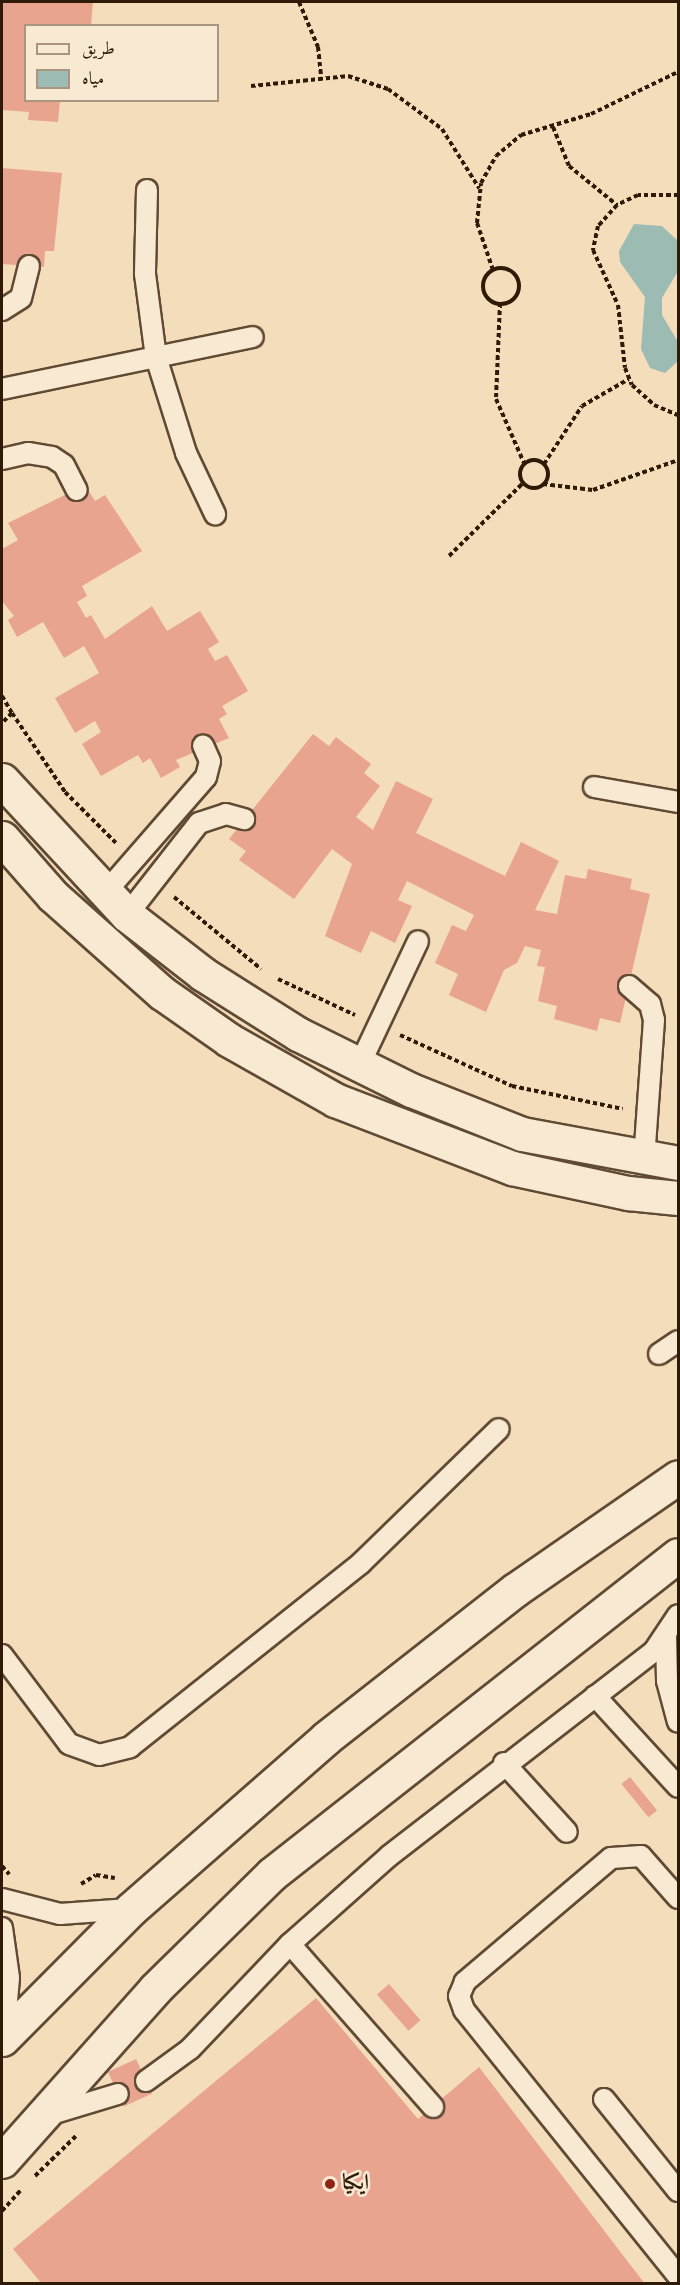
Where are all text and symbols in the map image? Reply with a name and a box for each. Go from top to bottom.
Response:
legend [24,24,219,102]
text: طريق [82,40,115,58]
text: مياه [82,70,104,88]
place label: ايكيا [342,2171,369,2197]
marker: ايكيا [323,2177,337,2191]

